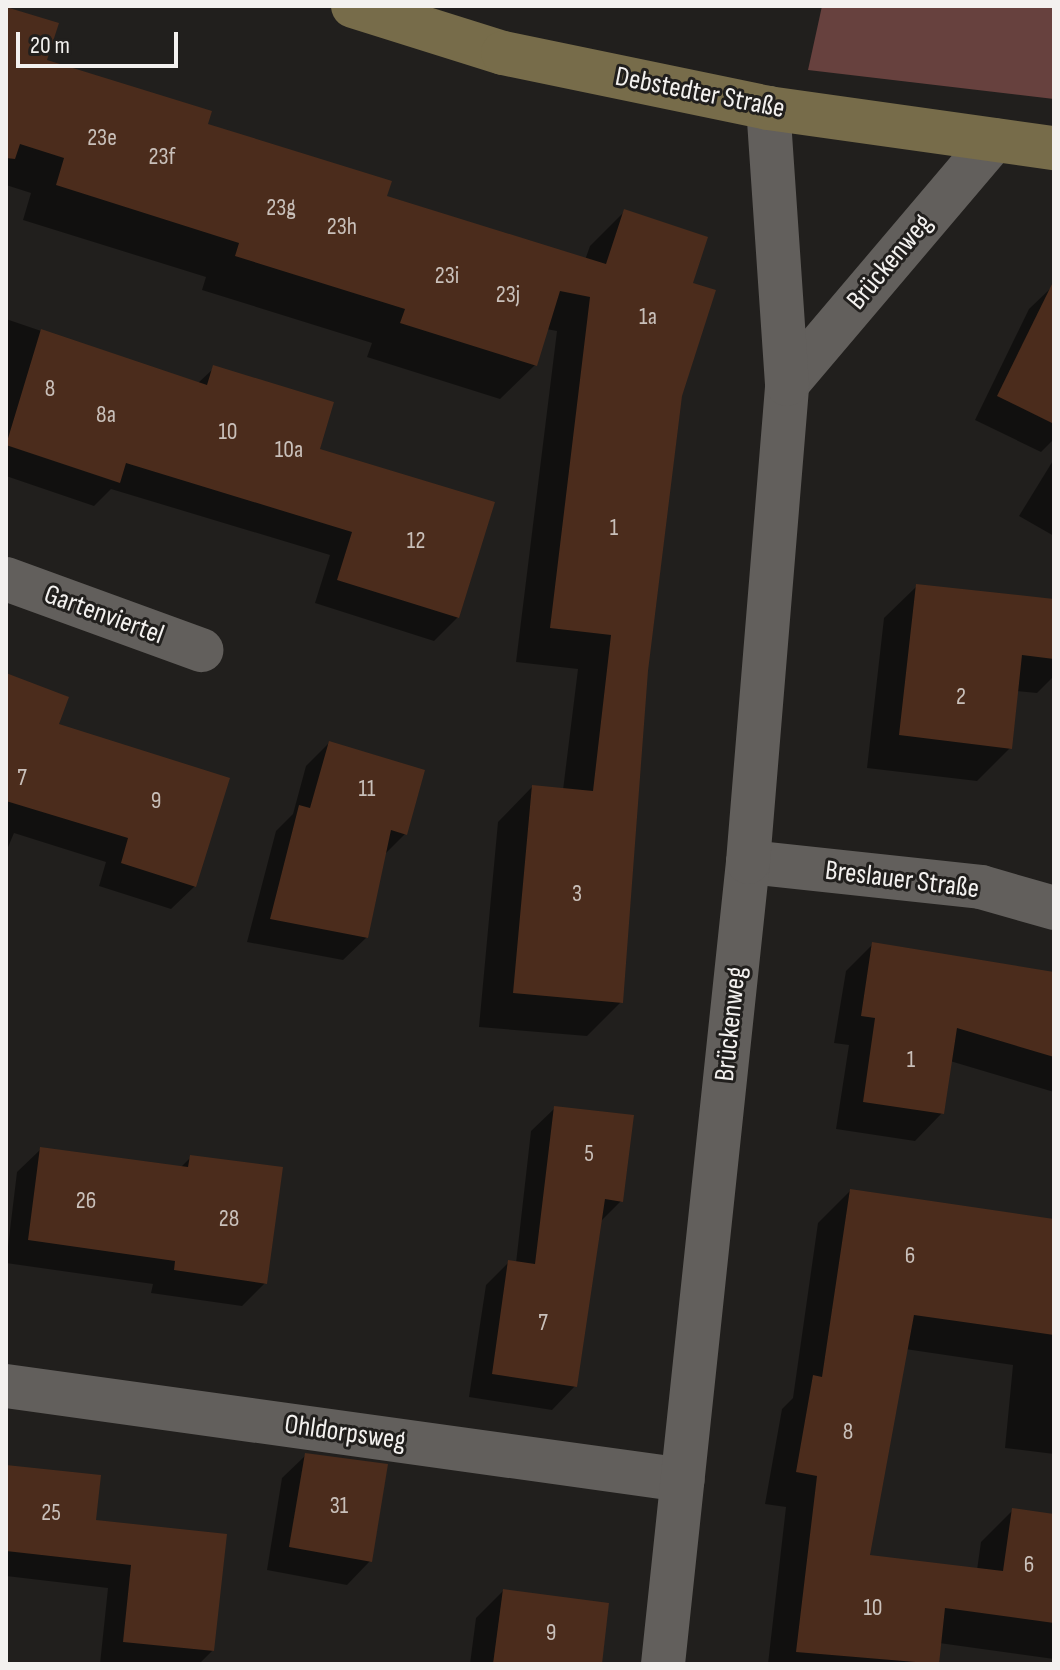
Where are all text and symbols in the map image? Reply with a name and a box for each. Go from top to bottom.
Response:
scale bar [20,16,182,66]
text: 20 m [30,31,70,60]
street label: Debstedter Straße [612,60,788,126]
house number: 23e [87,124,117,152]
house number: 23f [149,143,175,171]
house number: 23g [266,194,296,222]
street label: Brückenweg [840,207,940,317]
house number: 23h [327,213,357,241]
house number: 23i [435,262,459,290]
house number: 23j [496,281,520,309]
house number: 1a [639,303,657,331]
house number: 8 [45,375,55,403]
house number: 8a [96,401,116,429]
house number: 10 [218,418,238,446]
house number: 10a [275,436,303,464]
house number: 1 [610,514,618,542]
house number: 12 [407,527,425,555]
street label: Gartenviertel [40,578,168,652]
house number: 2 [956,683,966,711]
house number: 7 [17,764,27,792]
house number: 11 [359,775,375,803]
house number: 9 [151,787,161,815]
street label: Breslauer Straße [823,854,981,906]
house number: 3 [572,880,582,908]
street label: Brückenweg [708,965,754,1083]
house number: 1 [907,1046,915,1074]
house number: 5 [584,1140,594,1168]
house number: 26 [76,1187,96,1215]
house number: 28 [219,1205,239,1233]
house number: 6 [905,1242,915,1270]
house number: 7 [538,1309,548,1337]
street label: Ohldorpsweg [282,1408,408,1458]
house number: 8 [843,1418,853,1446]
house number: 31 [330,1492,348,1520]
house number: 25 [41,1499,61,1527]
house number: 6 [1024,1551,1034,1579]
house number: 10 [863,1594,883,1622]
house number: 9 [546,1619,556,1647]

